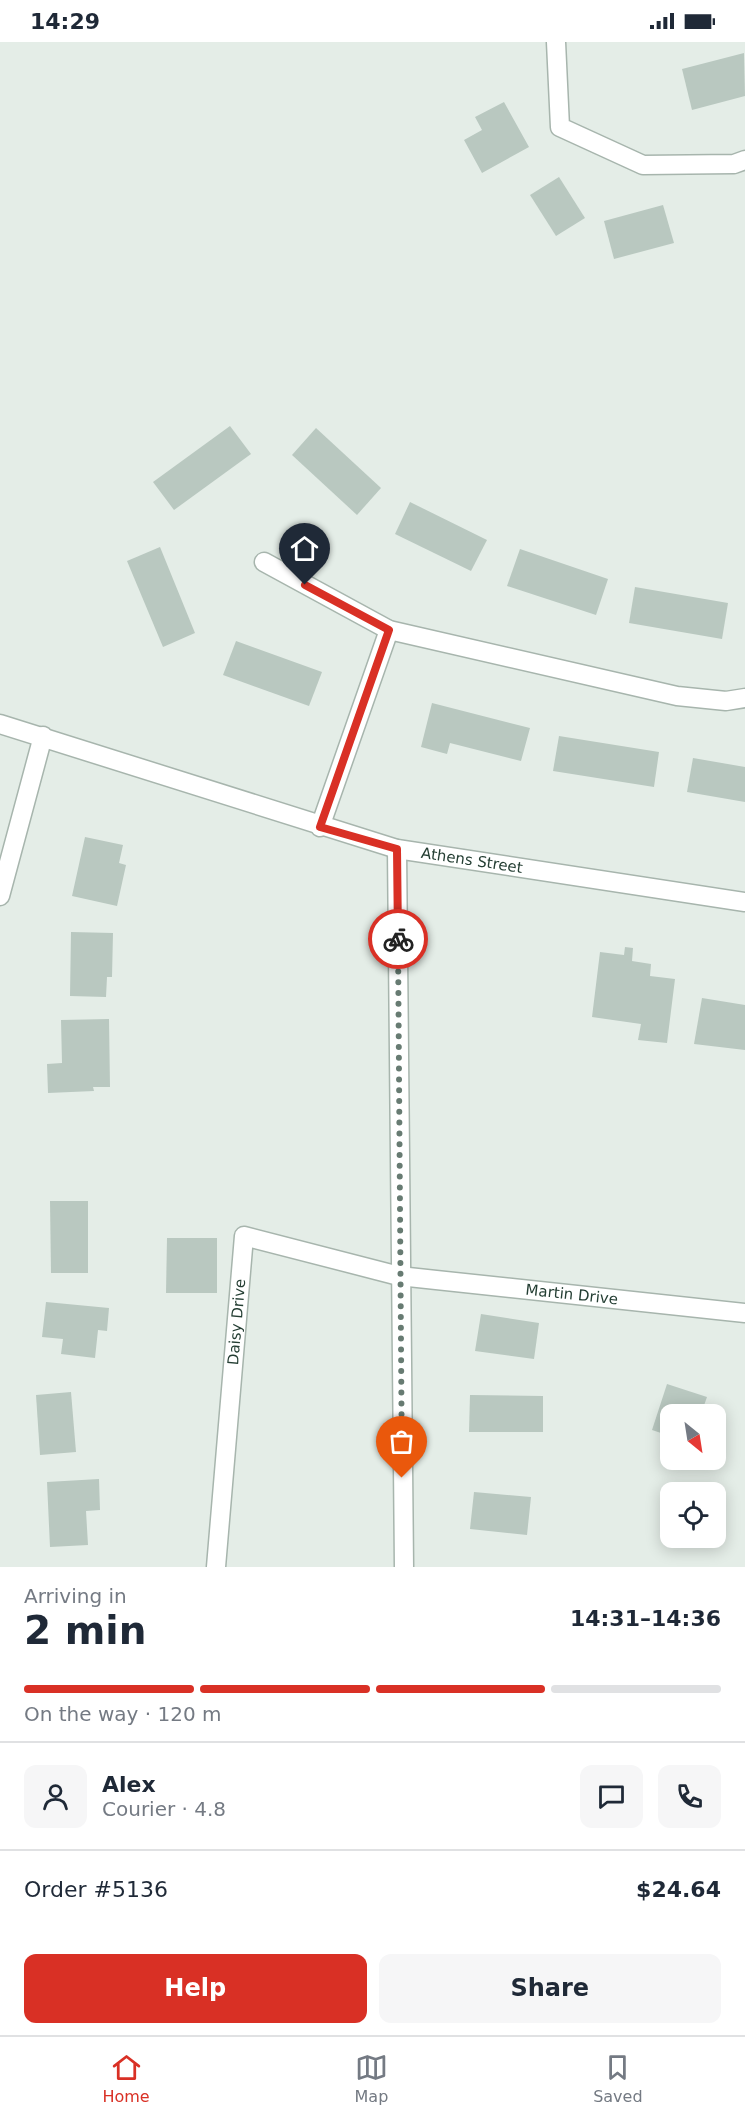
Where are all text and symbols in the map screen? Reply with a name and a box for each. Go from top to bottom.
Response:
text: 14:29 [30,9,100,34]
pin [279,523,330,585]
icon: home [288,532,321,565]
street label: Athens Street [420,844,524,877]
courier [368,909,428,969]
icon: bike [382,923,415,956]
street label: Daisy Drive [224,1278,249,1366]
street label: Martin Drive [525,1281,619,1308]
north arrow [660,1404,726,1470]
map controls [660,1404,726,1548]
pin [376,1416,427,1478]
icon: bag [385,1425,418,1458]
button: locate [660,1482,726,1548]
text: Arriving in [24,1584,127,1608]
text: 14:31–14:36 [570,1606,721,1631]
text: 2 min [24,1608,146,1653]
text: On the way · 120 m [24,1702,222,1726]
button: person [24,1765,87,1828]
button: chat [580,1765,643,1828]
button: phone [658,1765,721,1828]
text: Alex [102,1772,156,1797]
text: Courier · 4.8 [102,1797,226,1821]
text: Order #5136 [24,1877,168,1902]
text: $24.64 [636,1877,721,1902]
button: Help [24,1954,367,2023]
button: Share [379,1954,721,2023]
tab: Home [102,2051,150,2106]
tab: Map [355,2051,388,2106]
tab: Saved [593,2051,643,2106]

